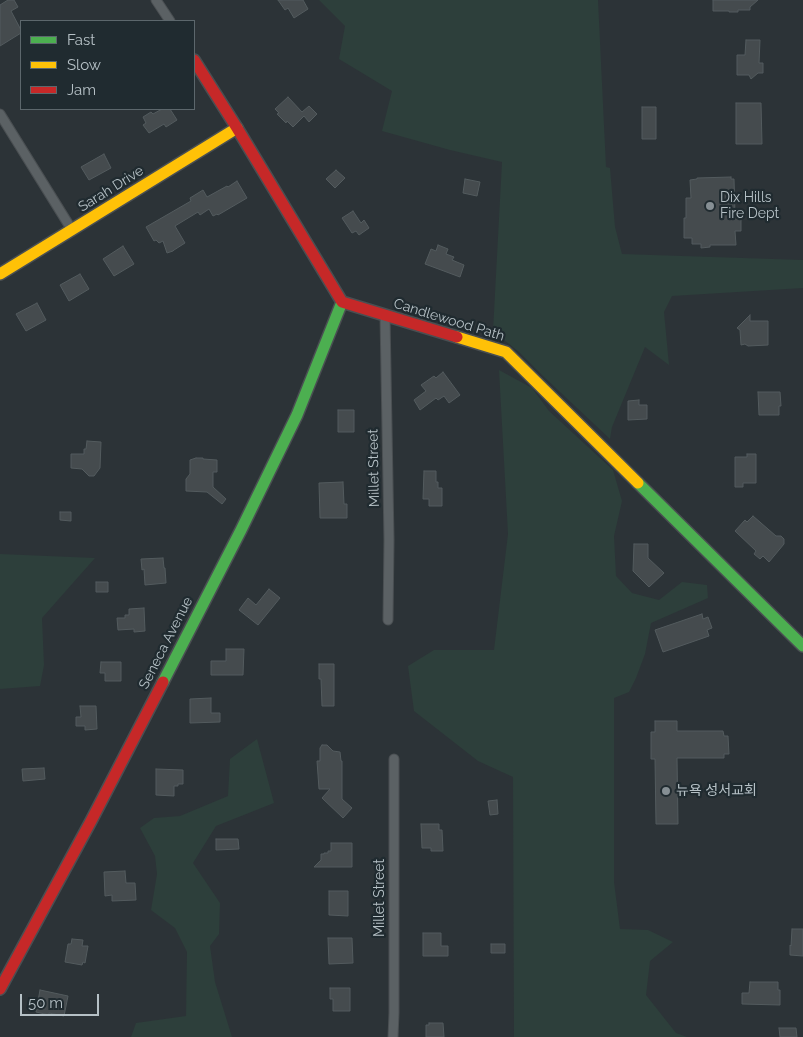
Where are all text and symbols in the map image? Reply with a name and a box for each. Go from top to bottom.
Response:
legend [20,20,195,110]
text: Fast [67,31,95,49]
text: Slow [67,56,101,74]
text: Jam [67,81,96,99]
street label: Sarah Drive [75,162,147,216]
place label: Dix Hills Fire Dept [720,190,779,222]
marker: Dix Hills Fire Dept [704,200,716,212]
street label: Candlewood Path [392,295,506,345]
street label: Millet Street [365,429,383,507]
street label: Seneca Avenue [136,594,196,692]
place label: 뉴욕 성서교회 [676,783,757,799]
marker: 뉴욕 성서교회 [660,785,672,797]
street label: Millet Street [372,859,388,937]
scale bar [22,984,101,1016]
text: 50 m [28,994,63,1012]

